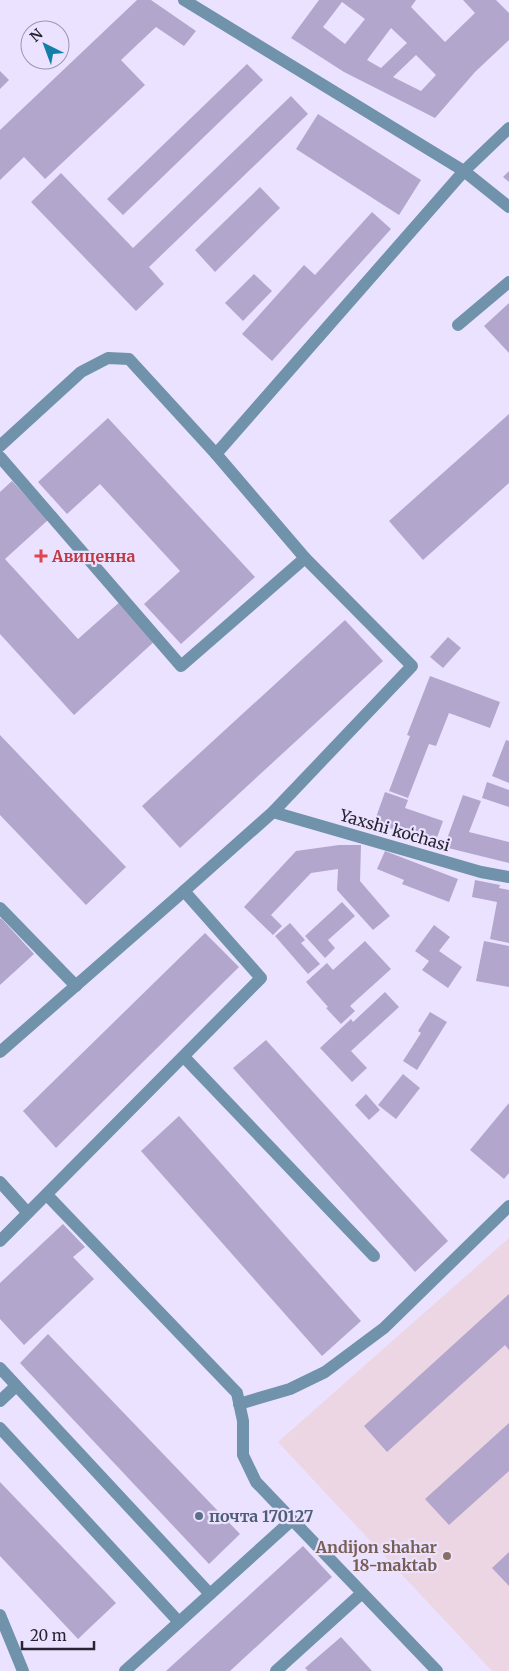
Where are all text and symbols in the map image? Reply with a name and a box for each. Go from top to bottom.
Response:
north arrow [20,20,70,70]
text: N [26,25,46,46]
place label: Авиценна [51,546,135,566]
marker: Авиценна [34,549,48,563]
street label: Yaxshi koʻchasi [337,804,452,855]
place label: почта 170127 [209,1506,314,1526]
marker: почта 170127 [193,1510,205,1522]
place label: Andijon shahar 18-maktab [315,1537,438,1575]
marker: Andijon shahar 18-maktab [441,1550,453,1562]
scale bar [22,1618,95,1650]
text: 20 m [30,1626,67,1645]

